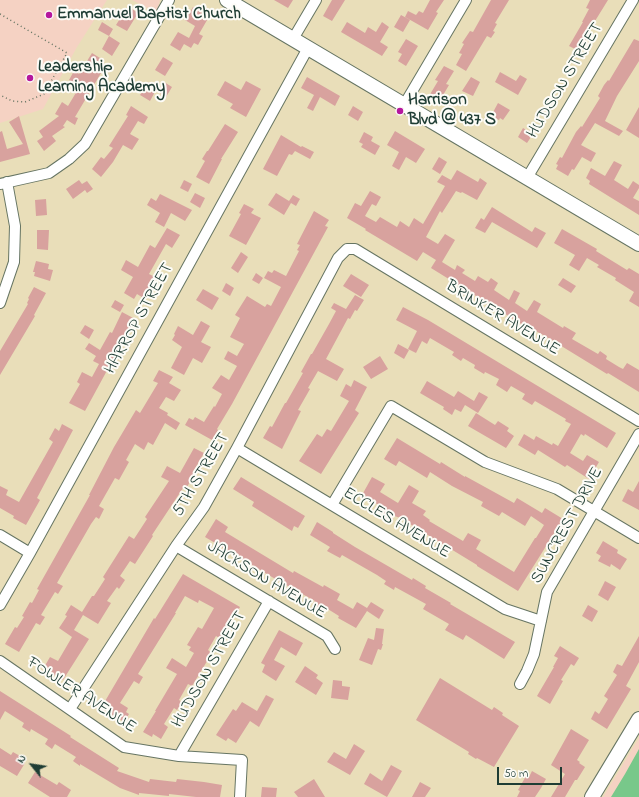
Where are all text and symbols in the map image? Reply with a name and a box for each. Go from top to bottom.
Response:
place label: Emmanuel Baptist Church [57,5,241,25]
marker: Emmanuel Baptist Church [44,10,54,20]
street label: HUDSON STREET [523,19,609,143]
place label: Leadership Learning Academy [38,58,165,98]
marker: Leadership Learning Academy [25,73,35,83]
place label: Harrison Blvd @ 437 S [408,91,496,131]
marker: Harrison Blvd @ 437 S [395,106,405,116]
street label: HARROP STREET [101,260,179,378]
street label: BRINKER AVENUE [441,277,563,361]
street label: 5TH STREET [169,429,235,521]
street label: SUNCREST DRIVE [528,464,608,588]
street label: ECCLES AVENUE [339,484,453,564]
street label: JACKSON AVENUE [203,537,329,625]
street label: HUDSON STREET [168,608,252,732]
street label: FOWLER AVENUE [23,653,139,739]
north arrow [12,745,52,785]
text: N [13,752,30,766]
scale bar [499,759,564,785]
text: 50 m [504,765,528,783]

